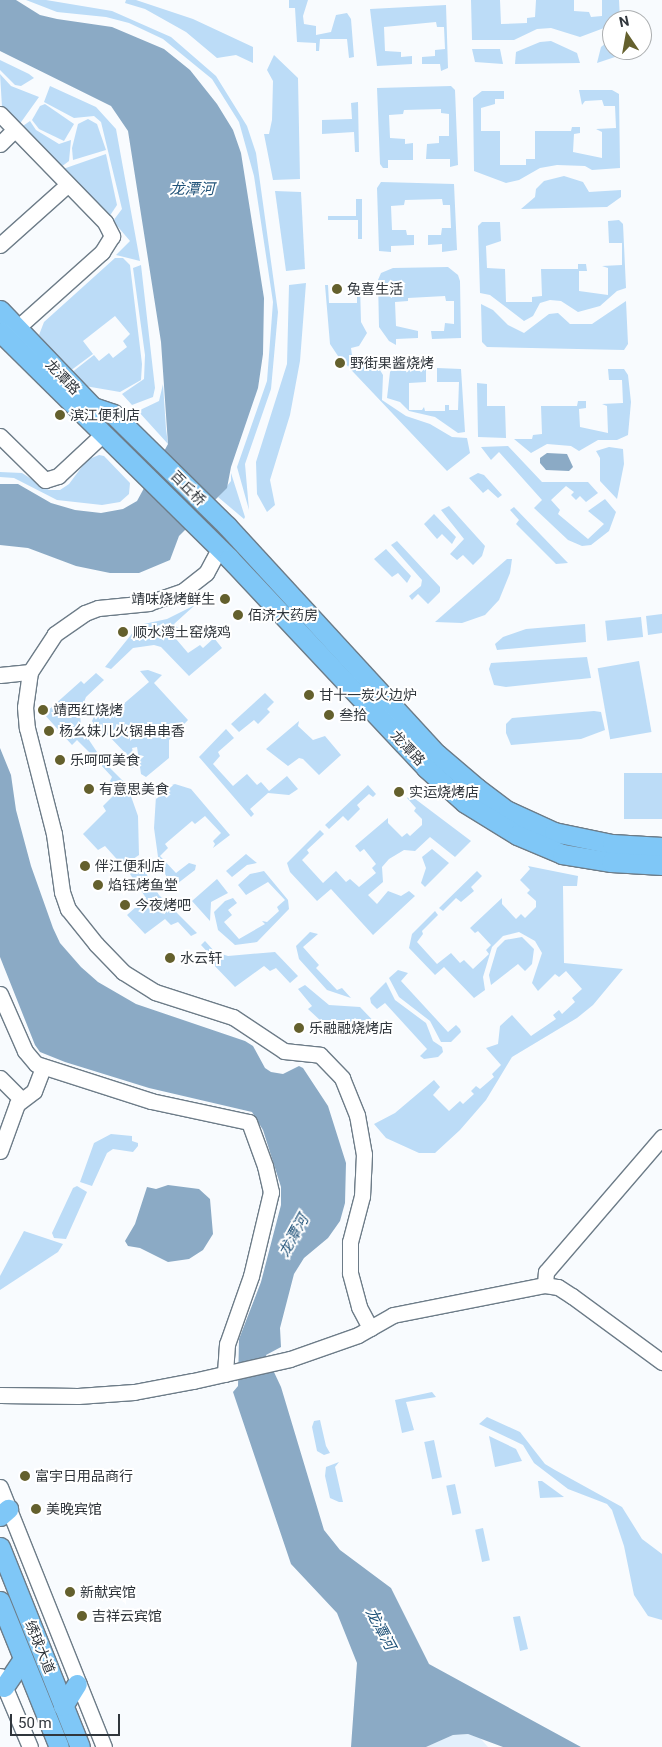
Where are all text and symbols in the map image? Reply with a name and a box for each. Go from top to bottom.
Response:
north arrow [602,10,652,60]
text: N [618,12,631,30]
water label: 龙潭河 [170,181,214,199]
place label: 兔喜生活 [347,281,403,297]
marker: 兔喜生活 [331,283,343,295]
place label: 野街果酱烧烤 [350,355,434,371]
street label: 龙潭路 [42,356,84,398]
marker: 野街果酱烧烤 [334,357,346,369]
place label: 滨江便利店 [70,407,140,423]
marker: 滨江便利店 [54,409,66,421]
street label: 百丘桥 [167,467,209,509]
place label: 靖味烧烤鲜生 [131,591,215,607]
marker: 靖味烧烤鲜生 [219,593,231,605]
place label: 佰济大药房 [248,607,318,623]
marker: 佰济大药房 [232,609,244,621]
place label: 顺水湾土窑烧鸡 [133,624,231,640]
marker: 顺水湾土窑烧鸡 [117,626,129,638]
place label: 甘十一炭火边炉 [319,687,417,703]
marker: 甘十一炭火边炉 [303,689,315,701]
place label: 靖西红烧烤 [53,702,123,718]
marker: 靖西红烧烤 [37,704,49,716]
place label: 叁拾 [339,707,367,723]
marker: 叁拾 [323,709,335,721]
place label: 杨幺妹儿火锅串串香 [59,723,185,739]
marker: 杨幺妹儿火锅串串香 [43,725,55,737]
street label: 龙潭路 [388,727,428,769]
place label: 乐呵呵美食 [70,752,140,768]
marker: 乐呵呵美食 [54,754,66,766]
place label: 有意思美食 [99,781,169,797]
marker: 有意思美食 [83,783,95,795]
place label: 实运烧烤店 [409,784,479,800]
marker: 实运烧烤店 [393,786,405,798]
place label: 伴江便利店 [95,858,165,874]
marker: 伴江便利店 [79,860,91,872]
place label: 焰钰烤鱼堂 [108,877,178,893]
marker: 焰钰烤鱼堂 [92,879,104,891]
place label: 今夜烤吧 [135,897,191,913]
marker: 今夜烤吧 [119,899,131,911]
place label: 水云轩 [180,950,222,966]
marker: 水云轩 [164,952,176,964]
place label: 乐融融烧烤店 [309,1020,393,1036]
marker: 乐融融烧烤店 [293,1022,305,1034]
water label: 龙潭河 [275,1212,313,1260]
place label: 富宇日用品商行 [35,1468,133,1484]
marker: 富宇日用品商行 [19,1470,31,1482]
place label: 美晚宾馆 [46,1501,102,1517]
marker: 美晚宾馆 [30,1503,42,1515]
place label: 新献宾馆 [80,1584,136,1600]
marker: 新献宾馆 [64,1586,76,1598]
water label: 龙潭河 [361,1605,399,1653]
place label: 吉祥云宾馆 [92,1608,162,1624]
marker: 吉祥云宾馆 [76,1610,88,1622]
street label: 绣球大道 [22,1618,58,1676]
scale bar [12,1704,122,1736]
text: 50 m [18,1714,52,1732]

